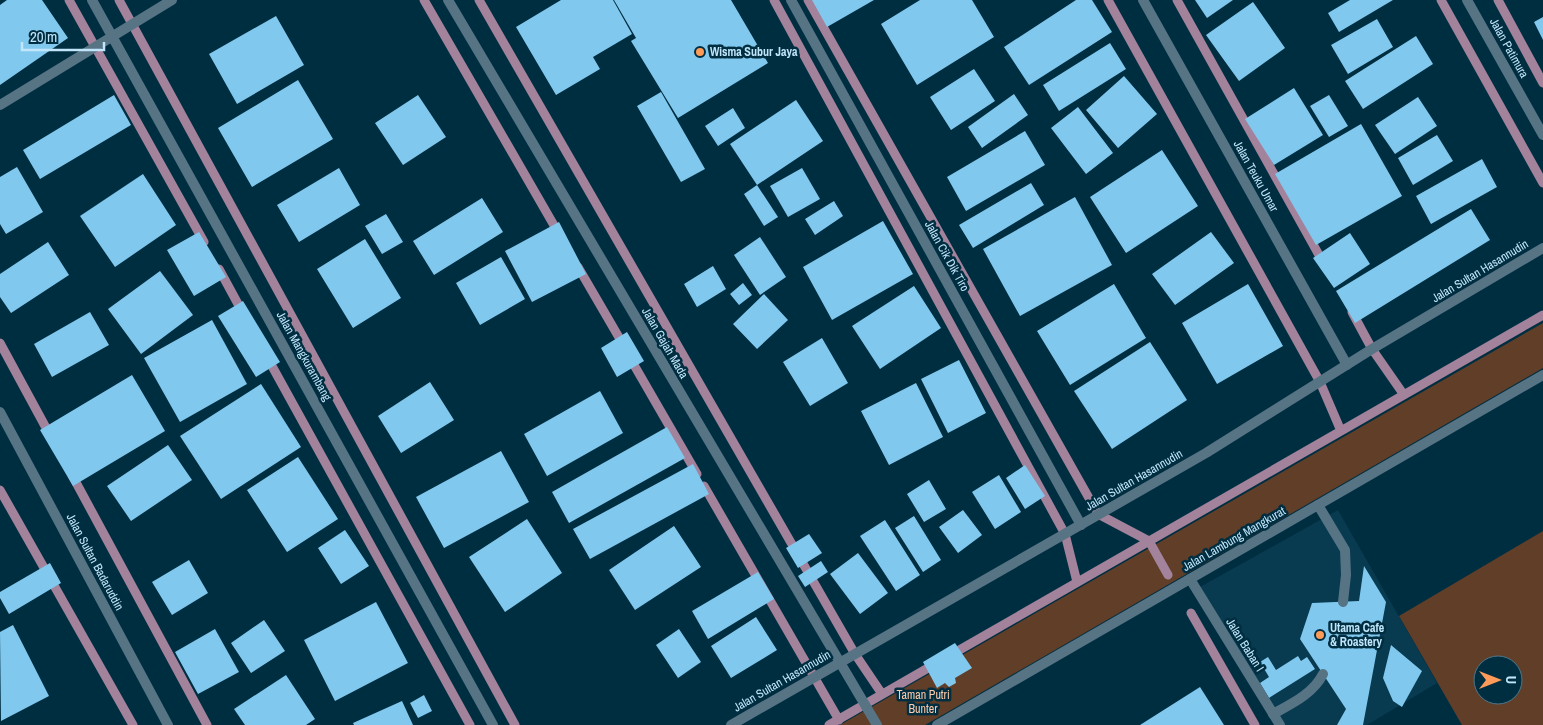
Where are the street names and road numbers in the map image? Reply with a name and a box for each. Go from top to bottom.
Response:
street label: Jalan Patimura [1486,15,1532,81]
street label: Jalan Teuku Umar [1230,138,1283,215]
street label: Jalan Cik Dik Tiro [921,218,973,294]
street label: Jalan Sultan Hasannudin [1429,236,1531,306]
street label: Jalan Gajah Mada [638,304,692,382]
street label: Jalan Mangkurambang [273,308,336,404]
street label: Jalan Sultan Hasannudin [1082,446,1186,514]
street label: Jalan Lambung Mangkurat [1180,503,1289,575]
street label: Jalan Sultan Badaruddin [63,511,127,613]
street label: Jalan Baban I [1222,615,1268,675]
street label: Jalan Sultan Hasannudin [730,647,834,715]

